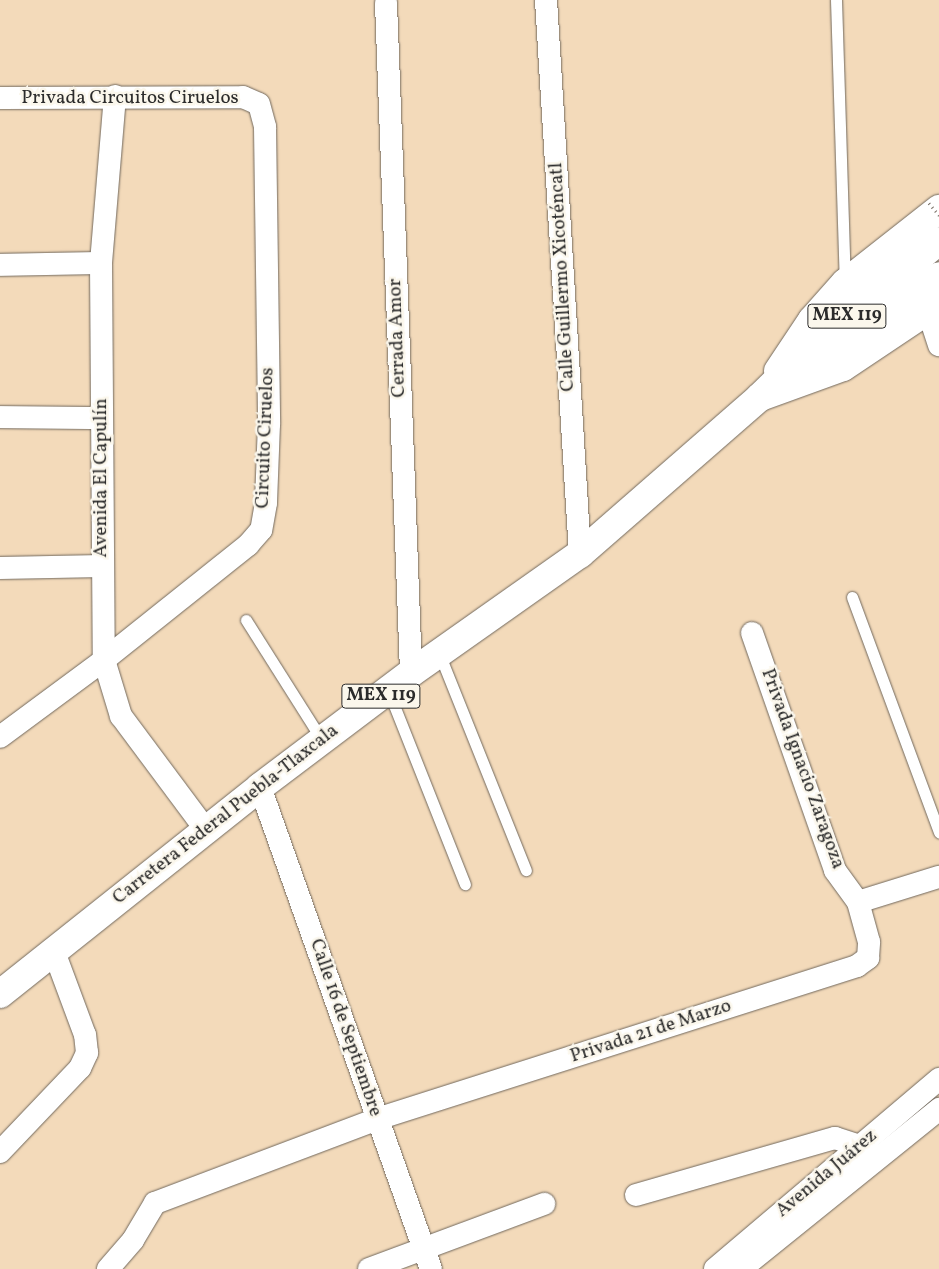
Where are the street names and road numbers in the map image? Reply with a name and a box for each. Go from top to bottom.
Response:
street label: Privada Circuitos Ciruelos [21,88,239,110]
street label: Calle Guillermo Xicoténcatl [546,162,580,392]
street label: Cerrada Amor [385,278,411,398]
road number: MEX 119 [807,300,887,332]
street label: Circuito Ciruelos [252,367,280,509]
street label: Avenida El Capulín [91,398,113,558]
street label: Privada Ignacio Zaragoza [755,666,849,872]
road number: MEX 119 [341,680,421,711]
street label: Carretera Federal Puebla-Tlaxcala [109,720,343,910]
street label: Calle 16 de Septiembre [304,936,386,1120]
street label: Privada 21 de Marzo [568,995,734,1069]
street label: Avenida Juárez [772,1125,882,1223]

